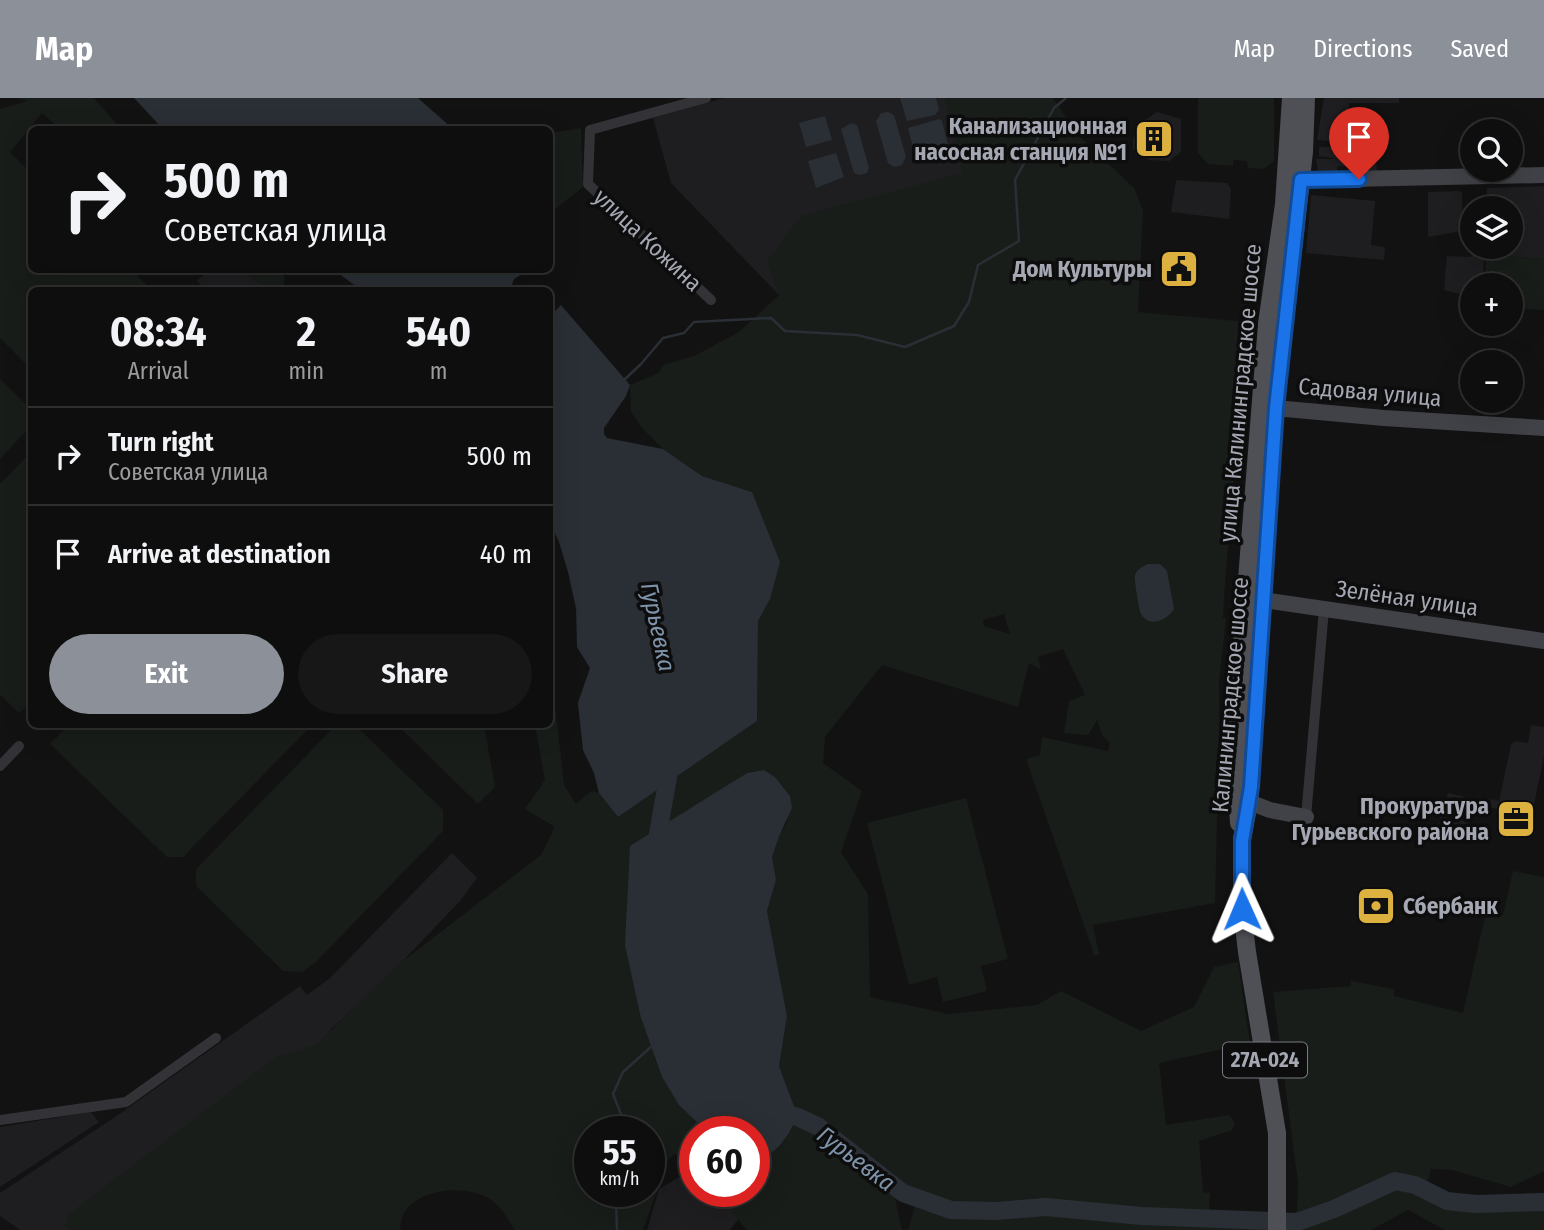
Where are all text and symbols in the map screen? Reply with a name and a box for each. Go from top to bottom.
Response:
text: Map [35,29,93,69]
text: Map [1234,35,1275,63]
text: Directions [1313,35,1412,63]
text: Saved [1450,35,1509,63]
pin [1329,107,1389,179]
place label: Канализационная насосная станция №1 [914,112,1127,166]
building icon: Канализационная насосная станция №1 [1133,118,1175,160]
icon: arrive [1340,118,1378,156]
map controls [1460,119,1523,413]
button: search [1460,119,1523,182]
text: 500 m [164,151,289,210]
icon: right [49,154,140,245]
street label: улица Кожина [588,183,708,297]
button: layers [1460,196,1523,259]
text: Советская улица [164,211,387,249]
street label: улица Калининградское шоссе [1213,243,1267,543]
public building icon: Дом Культуры [1158,248,1200,290]
place label: Дом Культуры [1012,255,1152,283]
button: + [1460,273,1523,336]
text: 08:34 [110,307,207,357]
text: 2 [297,307,316,357]
text: 540 [406,307,471,357]
button: − [1460,350,1523,413]
text: Arrival [128,357,189,385]
text: min [289,357,324,385]
text: m [430,357,447,385]
street label: Садовая улица [1297,372,1443,412]
text: Turn right [108,427,214,458]
icon: right [49,437,87,475]
text: 500 m [467,441,532,472]
text: Советская улица [108,458,268,486]
icon: arrive [49,535,87,573]
text: Arrive at destination [108,539,331,570]
text: 40 m [480,539,532,570]
street label: Зелёная улица [1334,574,1480,622]
street label: Калининградское шоссе [1206,576,1254,814]
water label: Гурьевка [635,580,681,674]
button: Exit [49,634,284,714]
button: Share [298,634,532,714]
place label: Прокуратура Гурьевского района [1292,792,1489,846]
office icon: Прокуратура Гурьевского района [1495,798,1537,840]
position arrow [1205,872,1279,946]
bank icon: Сбербанк [1355,885,1397,927]
place label: Сбербанк [1403,892,1498,920]
road number: 27А-024 [1223,1042,1307,1077]
speed limit sign: 60 [679,1116,770,1207]
water label: Гурьевка [812,1121,900,1197]
text: 55 [602,1131,637,1173]
text: km/h [599,1168,640,1190]

